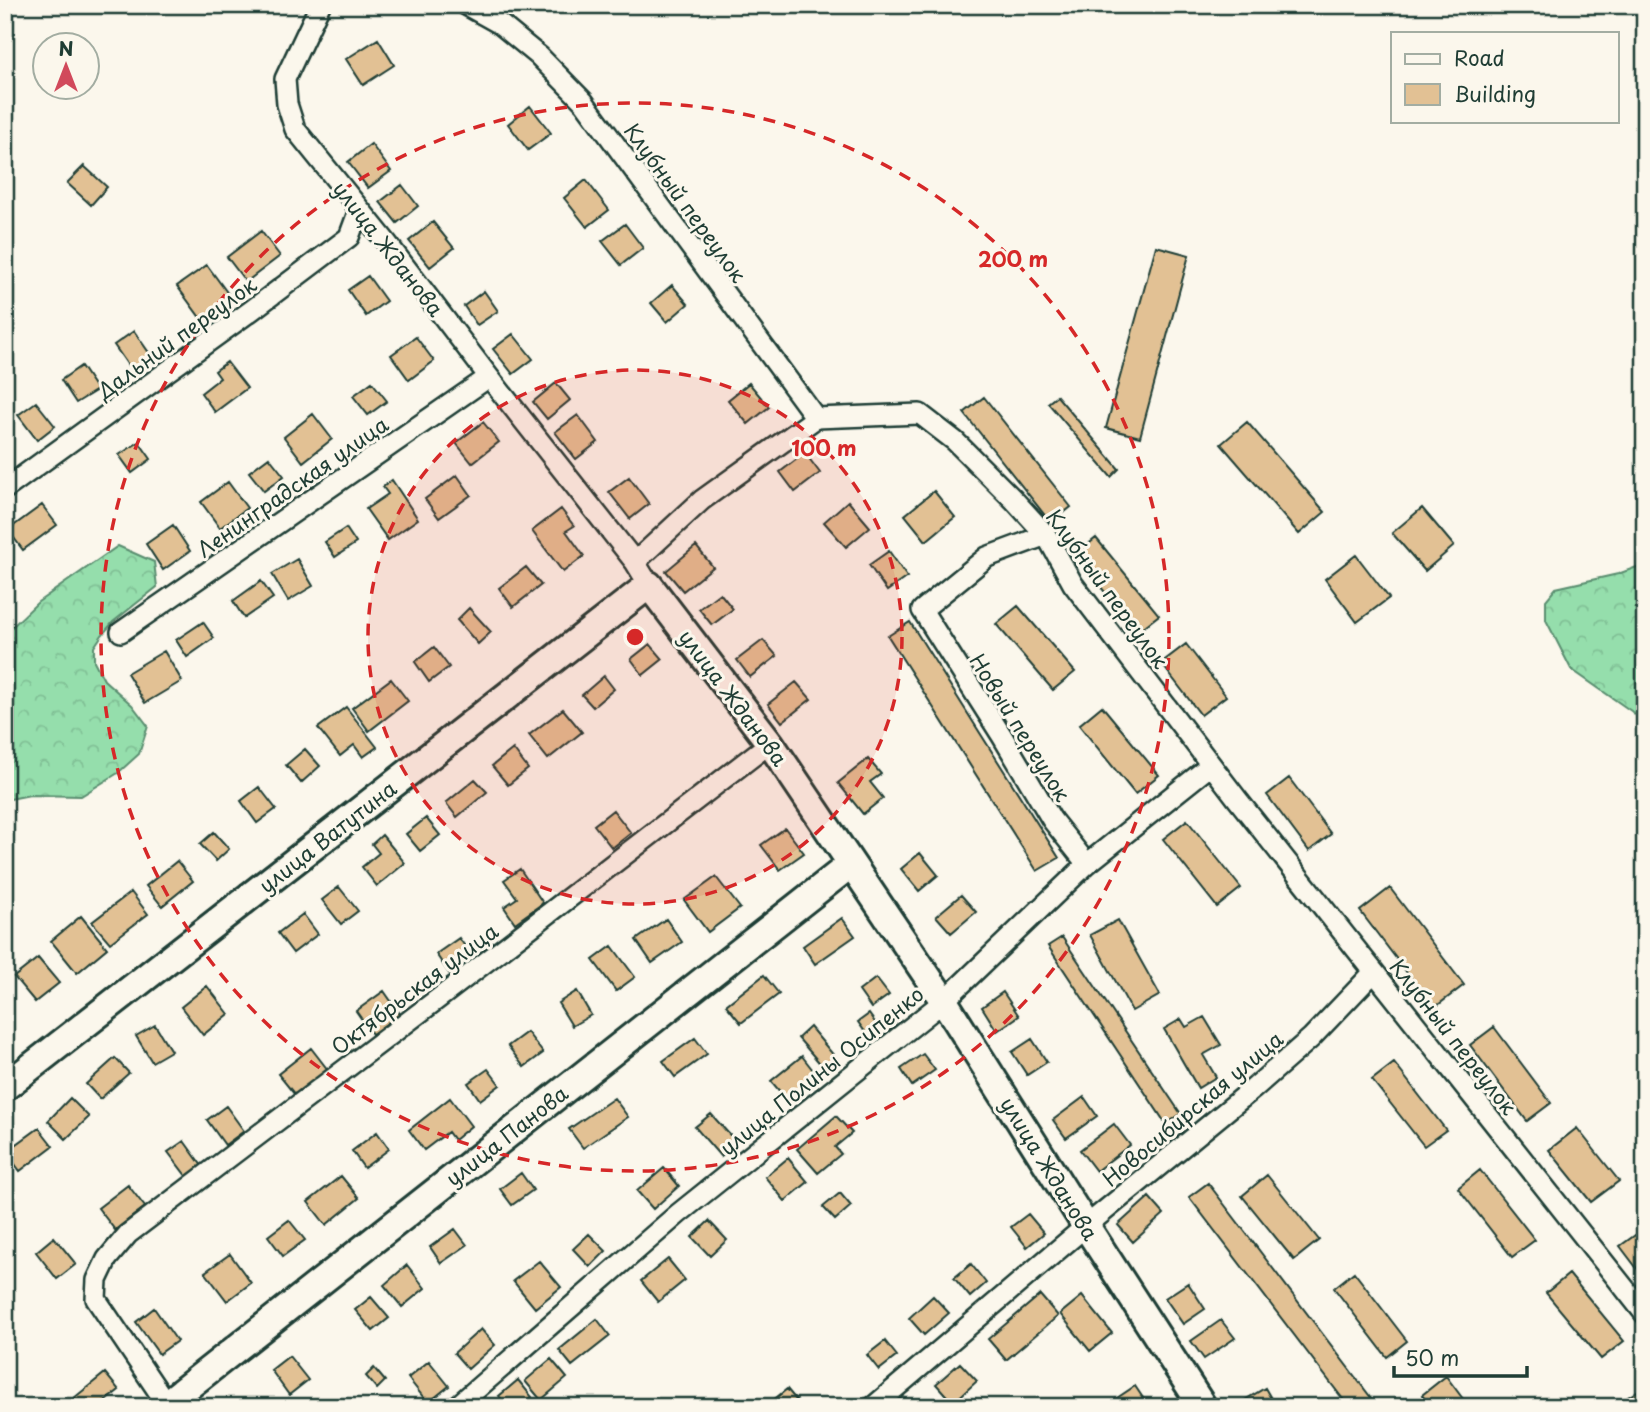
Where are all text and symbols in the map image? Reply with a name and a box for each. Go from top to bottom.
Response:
north arrow [32,32,102,102]
legend [1391,32,1618,122]
text: N [58,34,74,62]
text: Road [1454,41,1505,73]
text: Building [1454,77,1536,109]
street label: Клубный переулок [617,115,755,289]
street label: улица Жданова [326,173,452,323]
text: 200 m [978,242,1048,274]
street label: Дальний переулок [89,268,263,406]
street label: Ленинградская улица [190,407,395,564]
text: 100 m [791,431,857,463]
street label: Клубный переулок [1039,501,1177,675]
street label: улица Жданова [672,622,796,772]
centre of rings [623,625,647,649]
street label: Новый переулок [963,647,1080,808]
street label: улица Ватутина [251,771,403,900]
street label: Октябрьская улица [324,914,505,1062]
street label: Клубный переулок [1383,951,1526,1121]
street label: улица Полины Осипенко [712,977,930,1163]
street label: Новосибирская улица [1095,1022,1290,1193]
street label: улица Панова [438,1077,574,1193]
street label: улица Жданова [993,1090,1107,1246]
scale bar [1394,1335,1528,1379]
text: 50 m [1405,1341,1459,1373]

